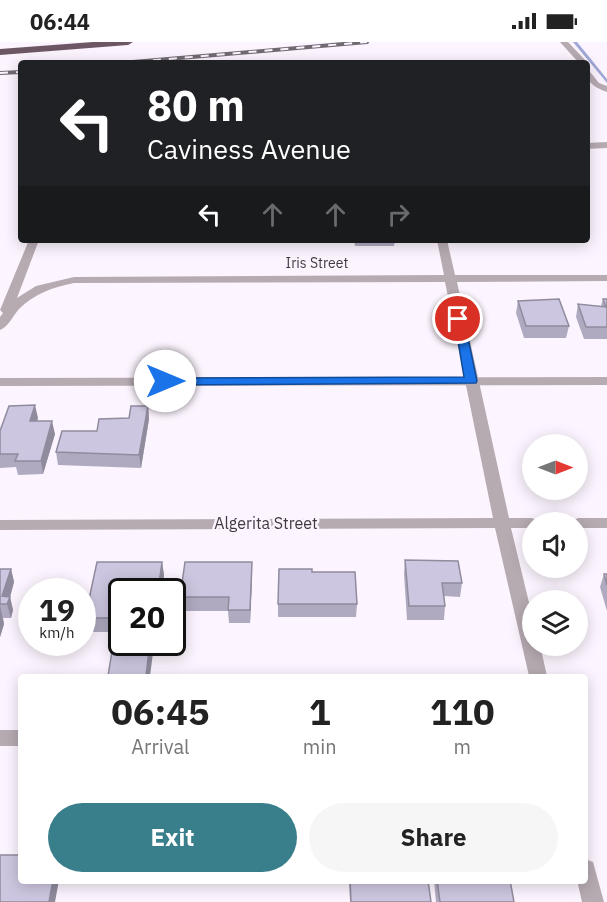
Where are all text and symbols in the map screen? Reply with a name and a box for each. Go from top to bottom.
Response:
text: 06:44 [30,7,90,36]
text: 80 m [147,78,245,133]
icon: left [48,84,126,162]
text: Caviness Avenue [147,131,351,166]
icon: left [193,198,226,231]
icon: ahead [256,198,289,231]
icon: ahead [319,198,352,231]
icon: right [382,198,415,231]
street label: Iris Street [286,254,348,272]
pin [432,293,483,344]
icon: arrive [441,302,474,335]
position arrow [133,349,197,413]
north arrow [522,434,588,500]
map controls [522,434,588,656]
button: sound [522,512,588,578]
street label: Algerita Street [214,513,318,533]
speed limit sign: 20 [108,578,186,656]
text: 19 [39,590,75,629]
button: layers [522,590,588,656]
text: km/h [39,623,75,642]
text: 06:45 [111,688,210,735]
text: 1 [309,688,331,735]
text: 110 [430,688,495,735]
text: Arrival [131,733,190,760]
text: min [303,733,337,760]
text: m [454,733,471,760]
button: Exit [48,803,297,872]
button: Share [309,803,558,872]

